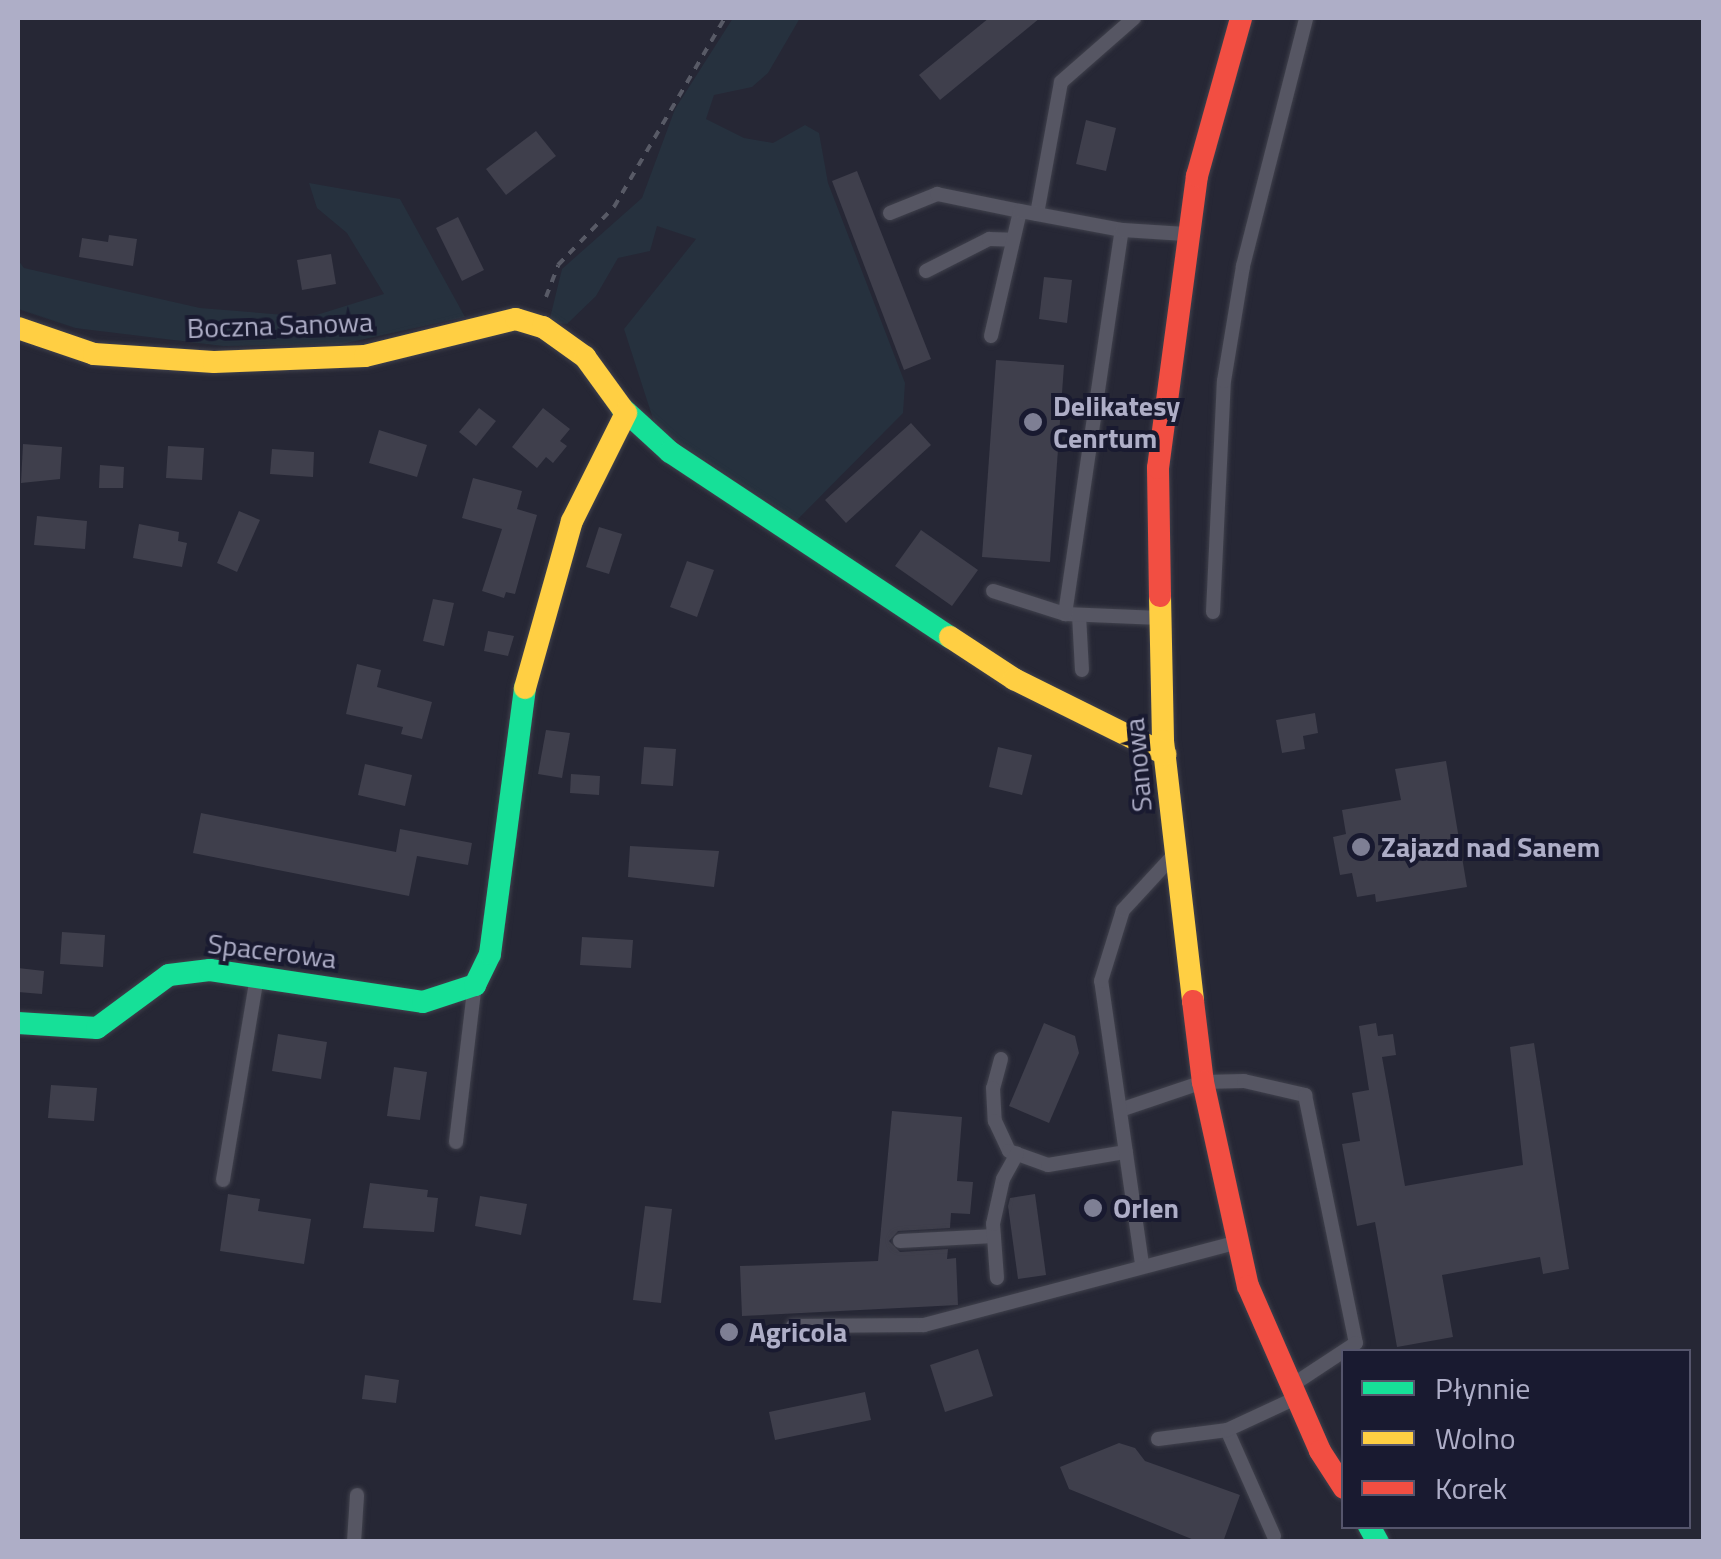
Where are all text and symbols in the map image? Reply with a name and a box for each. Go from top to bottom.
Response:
street label: Boczna Sanowa [186,305,374,345]
place label: Delikatesy Cenrtum [1053,389,1180,455]
marker: Delikatesy Cenrtum [1022,411,1044,433]
street label: Sanowa [1117,717,1159,813]
place label: Zajazd nad Sanem [1381,830,1600,864]
marker: Zajazd nad Sanem [1350,836,1372,858]
street label: Spacerowa [206,926,338,976]
place label: Orlen [1113,1191,1179,1225]
marker: Orlen [1082,1197,1104,1219]
place label: Agricola [749,1315,847,1349]
marker: Agricola [718,1321,740,1343]
legend [1341,1349,1691,1529]
text: Płynnie [1435,1365,1531,1411]
text: Wolno [1435,1415,1516,1461]
text: Korek [1435,1465,1507,1511]

